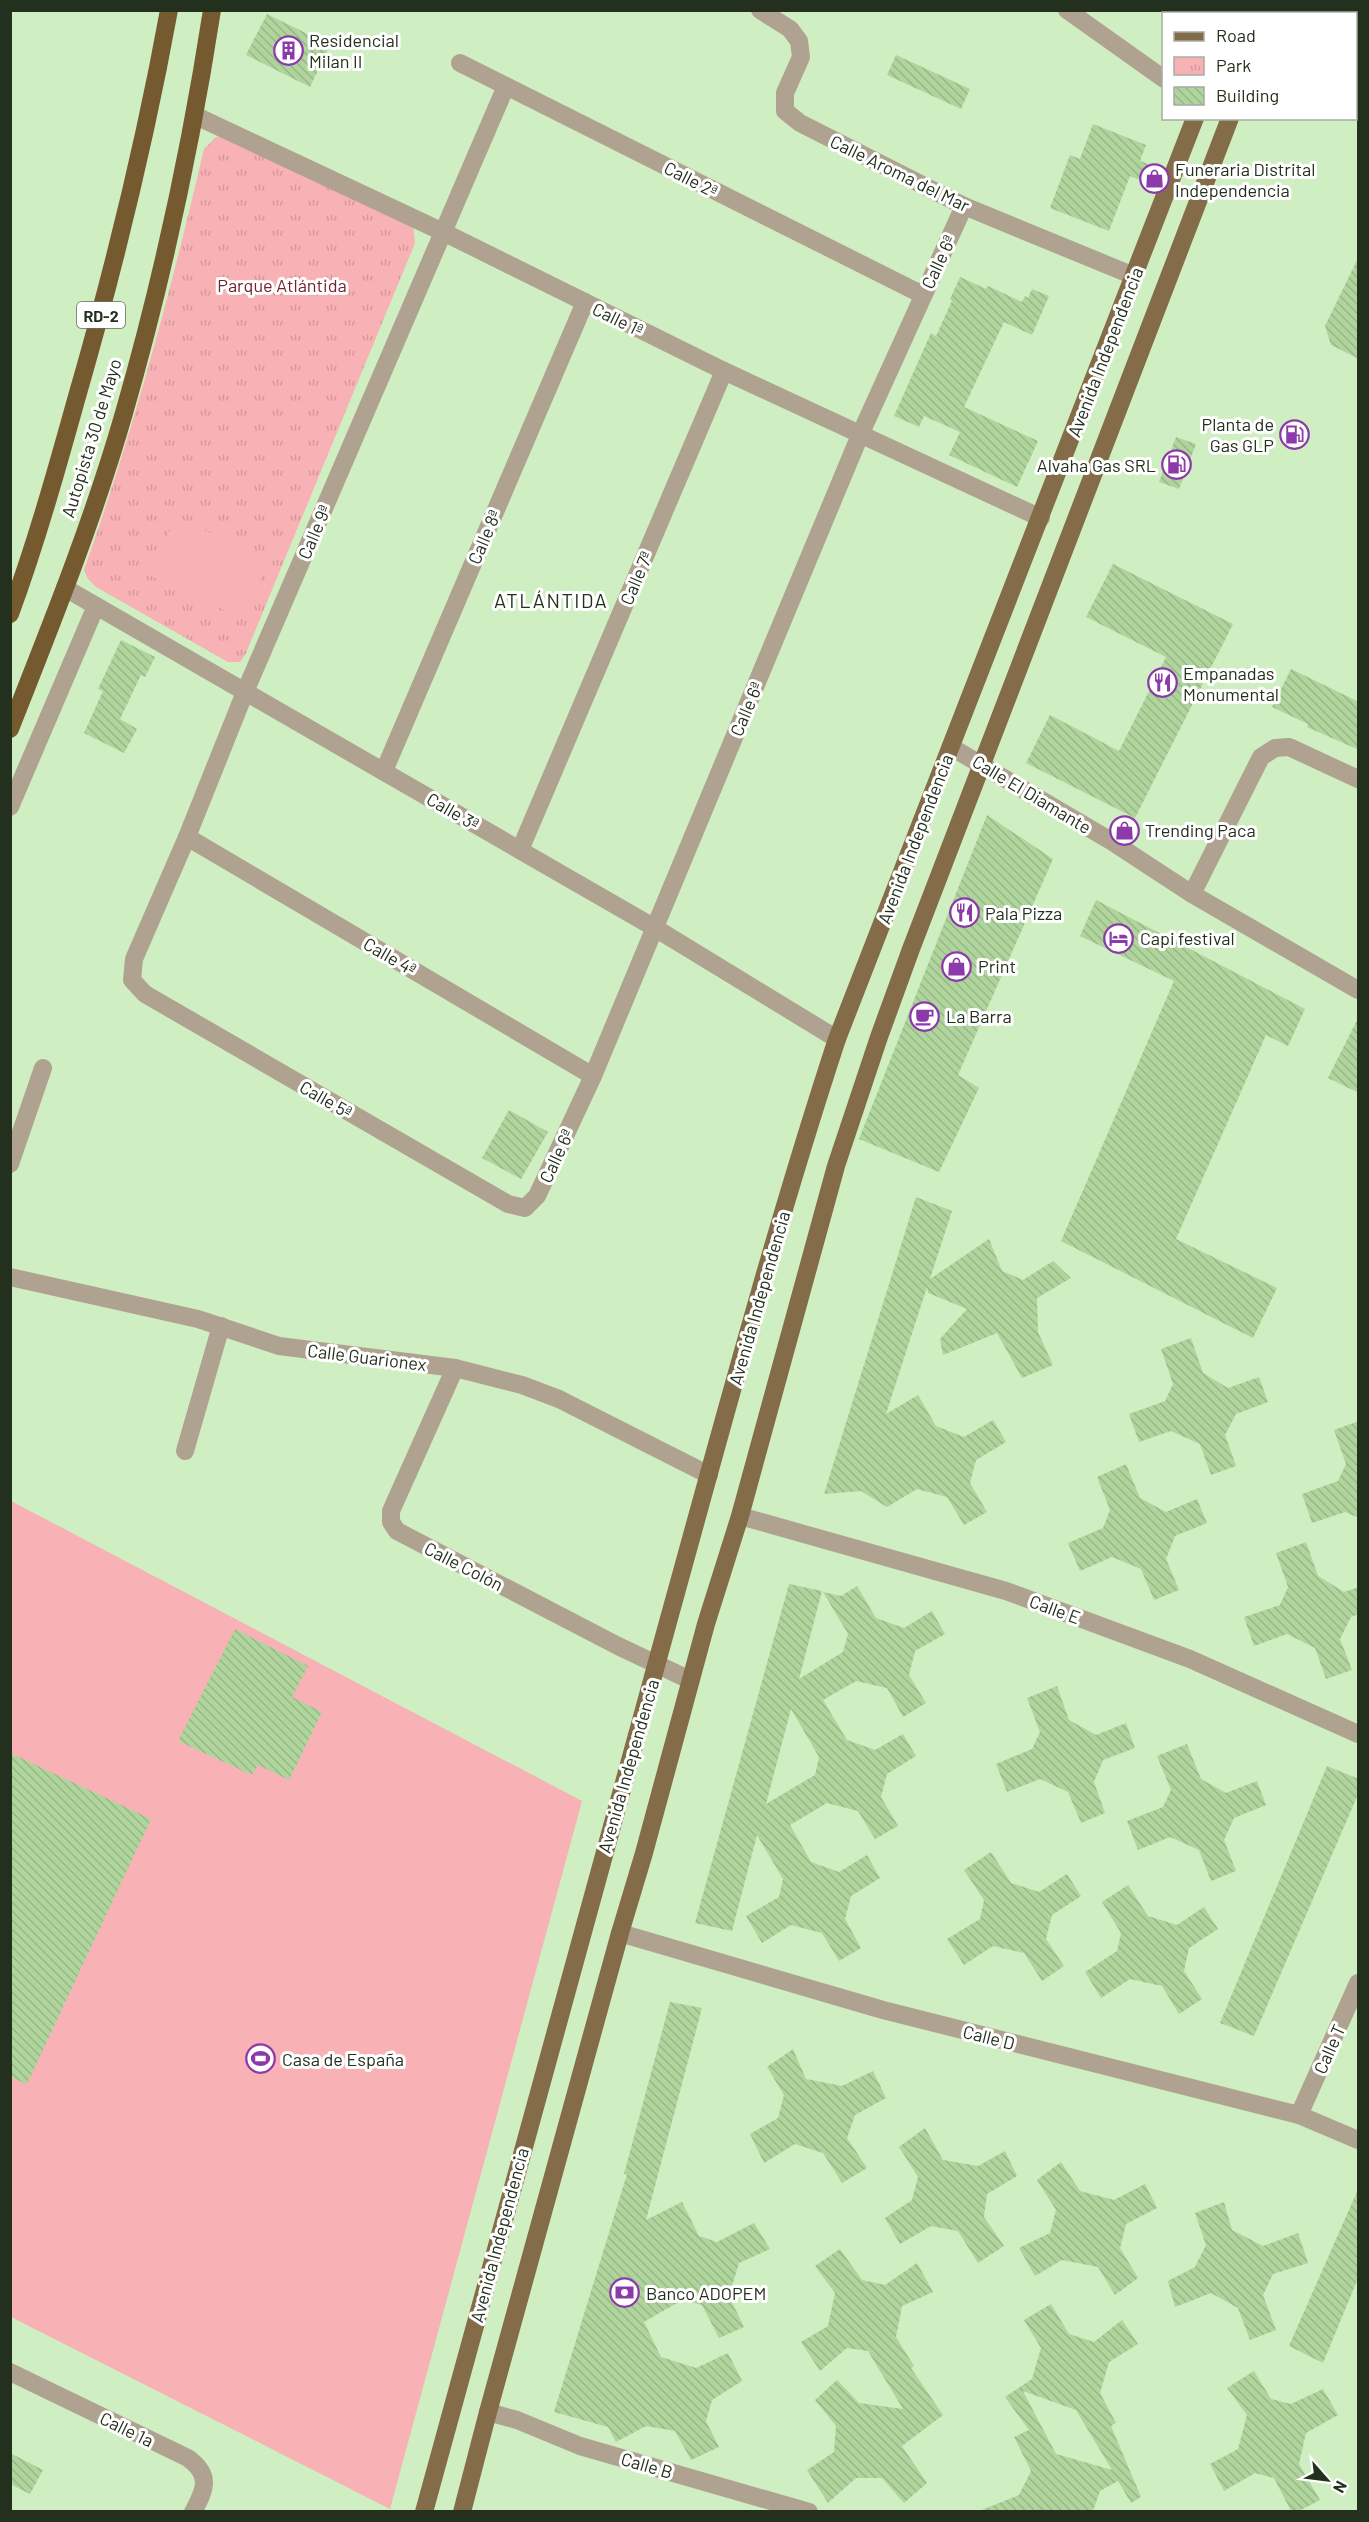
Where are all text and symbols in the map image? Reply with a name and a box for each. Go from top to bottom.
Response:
legend [1162,12,1357,120]
text: Road [1216,24,1256,46]
place label: Residencial Milan II [309,29,399,72]
building icon: Residencial Milan II [272,34,304,66]
text: Park [1216,54,1251,76]
text: Building [1216,84,1279,106]
street label: Calle Aroma del Mar [827,130,974,216]
street label: Calle 2ª [661,156,722,202]
place label: Funeraria Distrital Independencia [1175,158,1315,201]
shop icon: Funeraria Distrital Independencia [1138,163,1170,195]
street label: Calle 6ª [916,232,960,292]
street label: Avenida Independencia [1062,264,1148,440]
park label: Parque Atlántida [217,274,347,296]
street label: Calle 1ª [589,297,647,341]
road number: RD-2 [77,302,125,328]
street label: Autopista 30 de Mayo [56,356,126,520]
place label: Planta de Gas GLP [1202,413,1274,456]
fuel station icon: Planta de Gas GLP [1279,418,1311,450]
fuel station icon: Alvaha Gas SRL [1161,449,1193,481]
place label: Alvaha Gas SRL [1037,454,1156,476]
street label: Calle 9ª [293,501,335,562]
street label: Calle 8ª [463,506,505,567]
street label: Calle 7ª [615,548,657,608]
district label: ATLÁNTIDA [494,588,608,612]
place label: Empanadas Monumental [1183,662,1279,705]
restaurant icon: Empanadas Monumental [1146,667,1178,699]
street label: Calle 6ª [725,679,767,739]
street label: Calle El Diamante [969,750,1095,838]
street label: Avenida Independencia [872,751,958,927]
street label: Calle 3ª [423,787,483,835]
shop icon: Trending Paca [1108,814,1140,846]
place label: Trending Paca [1145,819,1256,841]
restaurant icon: Pala Pizza [948,897,980,929]
place label: Pala Pizza [985,902,1062,924]
hotel icon: Capi festival [1103,922,1135,954]
place label: Capi festival [1140,927,1235,949]
street label: Calle 4ª [360,932,420,980]
shop icon: Print [941,950,973,982]
place label: Print [978,955,1016,977]
cafe icon: La Barra [909,1000,941,1032]
place label: La Barra [946,1005,1012,1027]
street label: Calle 5ª [296,1075,356,1123]
street label: Calle 6ª [534,1126,578,1186]
street label: Avenida Independencia [724,1208,794,1388]
street label: Calle Guarionex [306,1339,428,1375]
street label: Calle Colón [421,1537,507,1595]
street label: Calle E [1027,1590,1083,1628]
street label: Avenida Independencia [593,1676,663,1856]
street label: Calle D [961,2020,1017,2054]
street label: Calle T [1308,2021,1350,2077]
sports icon: Casa de España [245,2043,277,2075]
place label: Casa de España [282,2048,404,2070]
street label: Avenida Independencia [465,2145,533,2325]
bank icon: Banco ADOPEM [609,2277,641,2309]
place label: Banco ADOPEM [646,2282,766,2304]
street label: Calle 1a [97,2407,157,2451]
street label: Calle B [619,2447,675,2483]
north arrow [1297,2450,1357,2510]
text: N [1330,2478,1352,2496]

